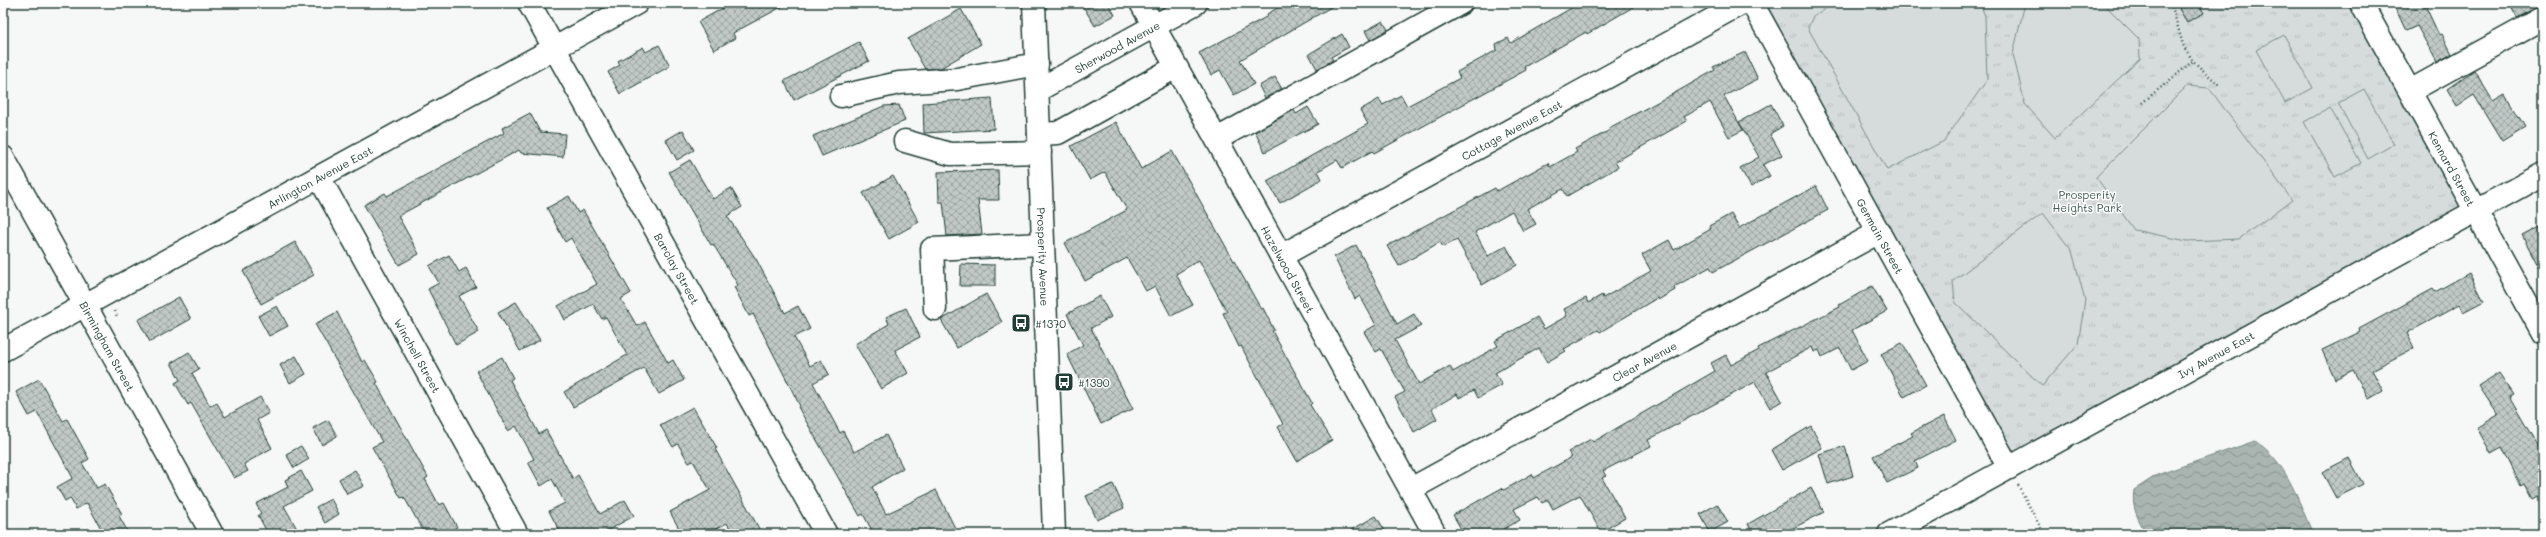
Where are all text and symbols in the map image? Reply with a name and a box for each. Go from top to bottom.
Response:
street label: Sherwood Avenue [1072,17,1162,76]
street label: Cottage Avenue East [1459,96,1565,163]
street label: Kennard Street [2426,128,2479,209]
street label: Arlington Avenue East [264,142,375,212]
park label: Prosperity Heights Park [2052,187,2122,215]
street label: Germain Street [1854,195,1908,276]
street label: Prosperity Avenue [1034,207,1053,307]
street label: Hazelwood Street [1258,223,1319,315]
street label: Barclay Street [651,230,703,307]
street label: Birmingham Street [77,298,139,394]
bus stop icon: #1370 [1010,312,1032,334]
street label: Winchell Street [391,316,445,395]
place label: #1370 [1035,316,1066,331]
street label: Ivy Avenue East [2175,327,2257,381]
street label: Clear Avenue [1609,337,1679,385]
bus stop icon: #1390 [1053,371,1075,393]
place label: #1390 [1078,375,1110,390]

